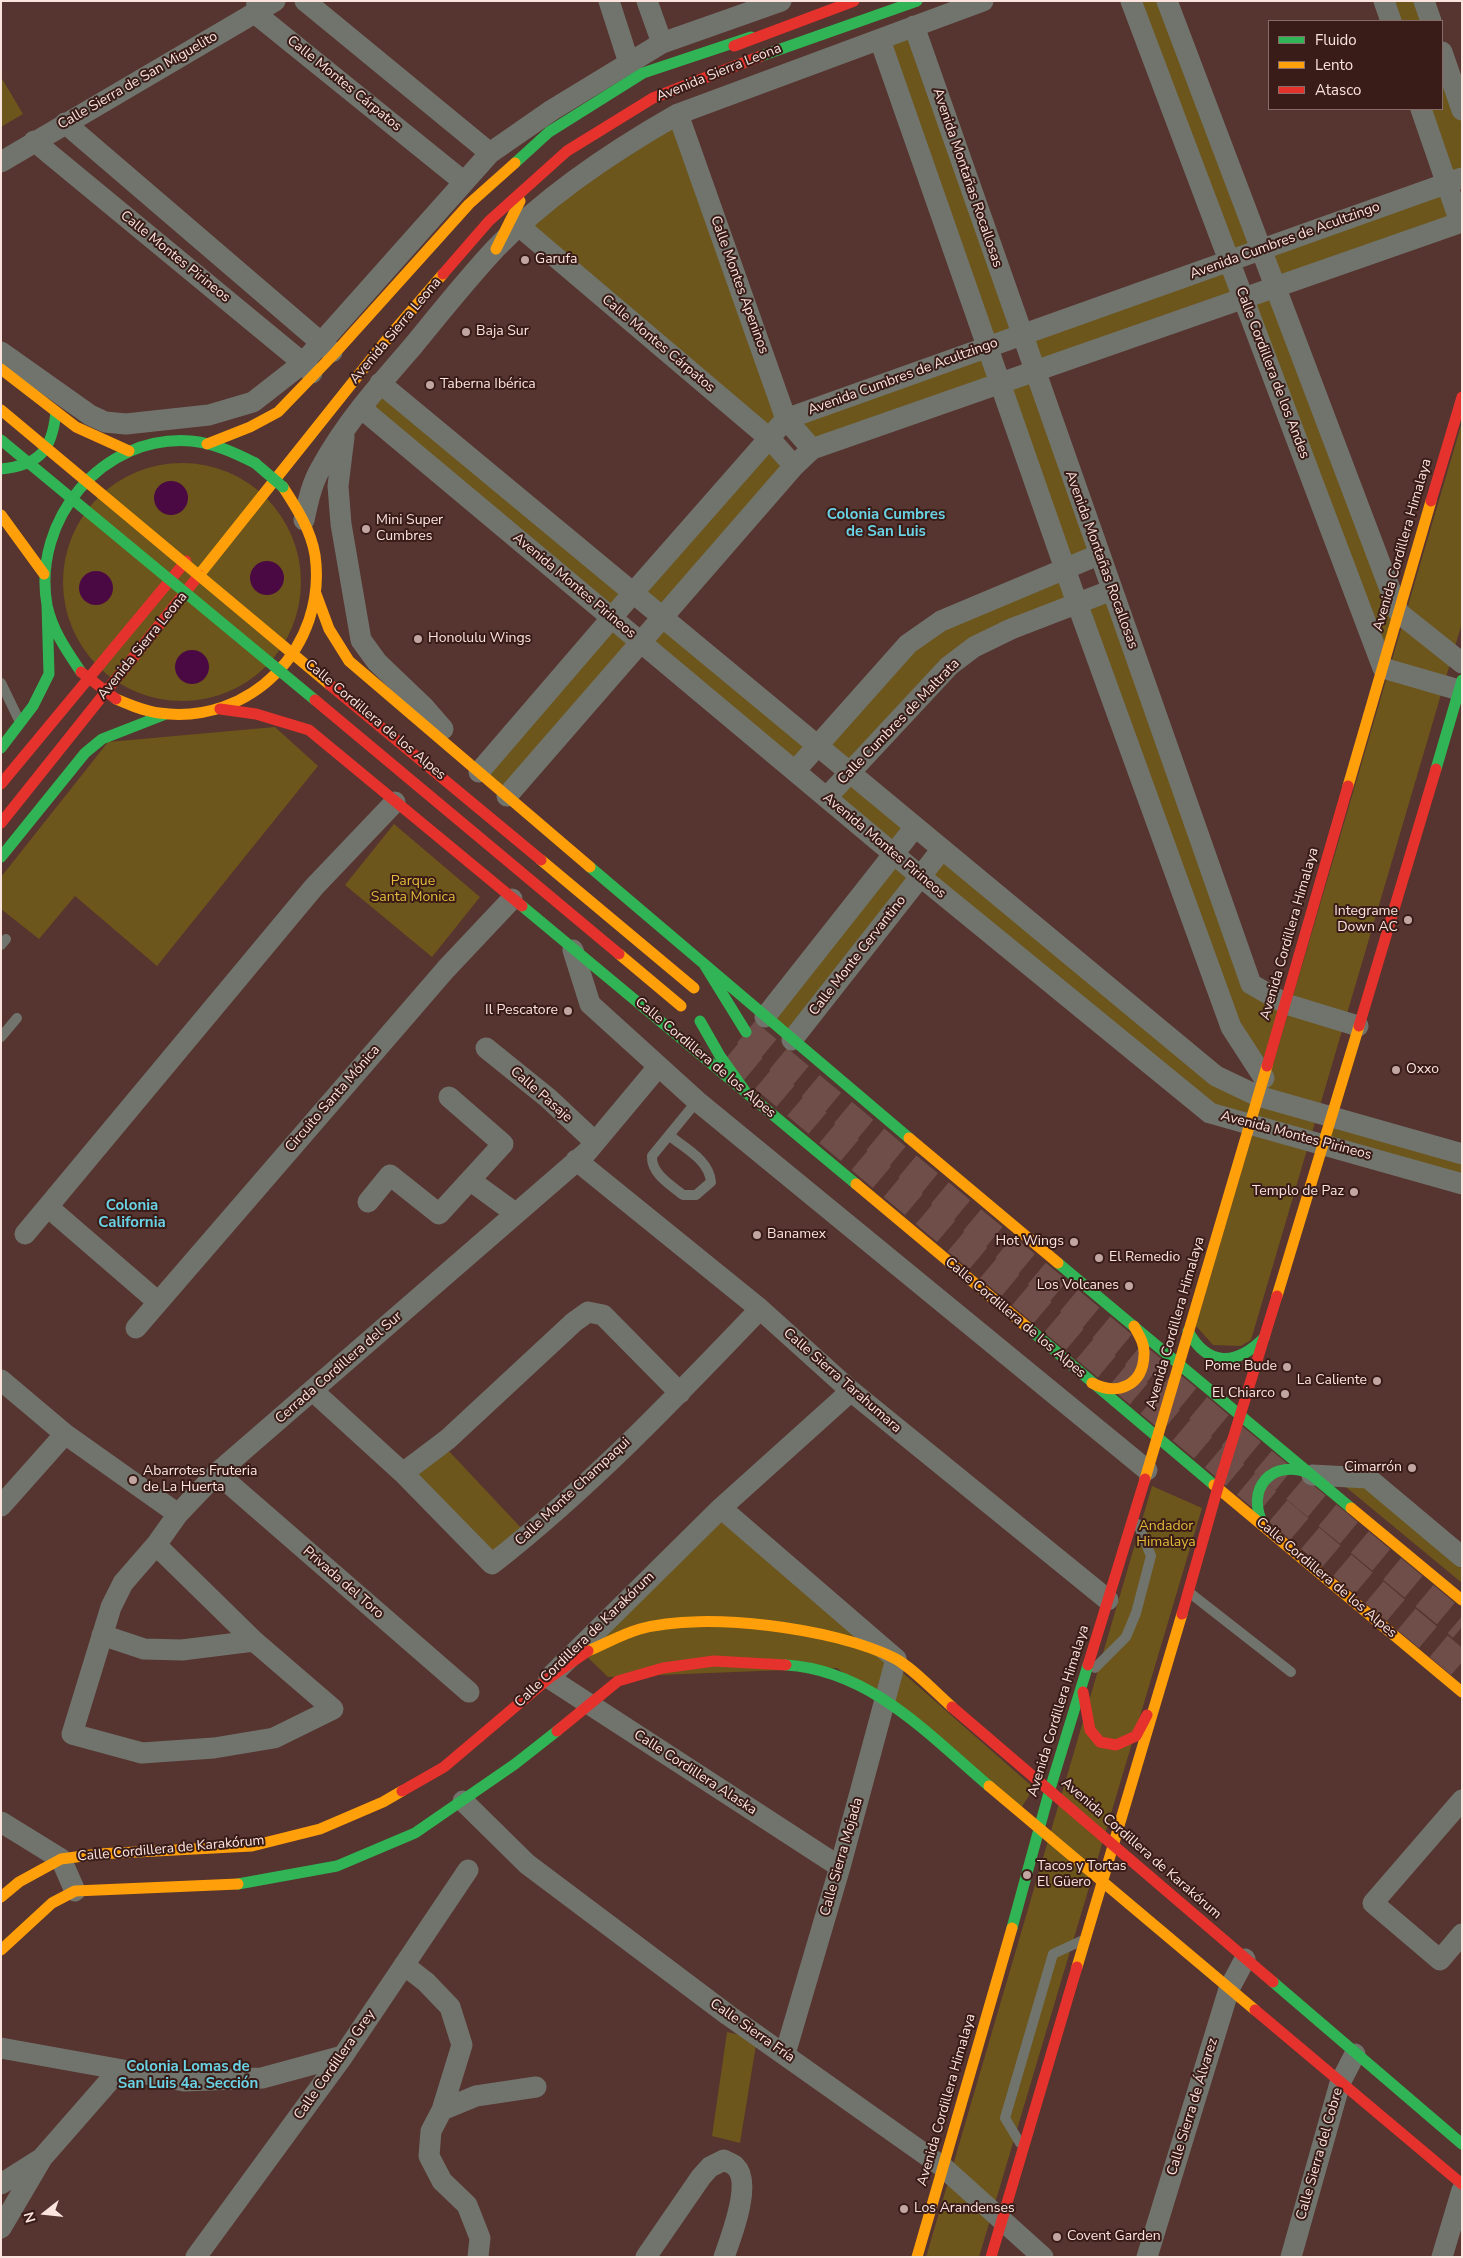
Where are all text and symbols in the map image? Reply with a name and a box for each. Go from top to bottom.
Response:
legend [1268,20,1443,110]
street label: Calle Sierra de San Miguelito [55,28,221,134]
text: Fluido [1315,30,1357,50]
street label: Calle Montes Cárpatos [283,33,405,135]
street label: Avenida Sierra Leona [654,40,784,106]
text: Lento [1315,55,1353,75]
text: Atasco [1315,80,1361,100]
street label: Avenida Montañas Rocallosas [928,86,1006,270]
street label: Avenida Cumbres de Acultzingo [1188,199,1382,283]
street label: Calle Montes Pirineos [117,208,233,306]
street label: Calle Montes Apeninos [706,214,772,356]
place label: Garufa [535,252,577,268]
marker: Garufa [519,254,531,266]
street label: Avenida Sierra Leona [347,275,445,387]
street label: Calle Cordillera de los Andes [1231,285,1313,461]
street label: Calle Montes Cárpatos [598,292,718,396]
place label: Baja Sur [476,324,529,340]
marker: Baja Sur [460,326,472,338]
street label: Avenida Cumbres de Acultzingo [806,335,1000,419]
place label: Taberna Ibérica [440,377,536,393]
marker: Taberna Ibérica [424,379,436,391]
street label: Avenida Cordillera Himalaya [1370,457,1436,633]
street label: Avenida Montañas Rocallosas [1061,469,1141,651]
district label: Colonia Cumbres de San Luis [827,506,945,541]
place label: Mini Super Cumbres [376,513,443,546]
marker: Mini Super Cumbres [360,523,372,535]
street label: Avenida Montes Pirineos [509,530,639,642]
street label: Avenida Sierra Leona [95,589,191,703]
place label: Honolulu Wings [428,631,531,647]
marker: Honolulu Wings [412,633,424,645]
street label: Calle Cordillera de los Alpes [301,656,449,784]
street label: Calle Cumbres de Maltrata [835,656,963,788]
street label: Avenida Montes Pirineos [819,790,949,902]
street label: Avenida Cordillera Himalaya [1257,846,1323,1022]
park label: Parque Santa Monica [371,874,455,906]
street label: Calle Monte Cervantino [806,893,910,1019]
place label: Integrame Down AC [1334,904,1398,936]
marker: Integrame Down AC [1402,914,1414,926]
street label: Calle Cordillera de los Alpes [631,994,779,1122]
place label: Il Pescatore [485,1003,558,1019]
marker: Il Pescatore [562,1005,574,1017]
street label: Circuito Santa Mónica [282,1042,384,1156]
place label: Oxxo [1406,1062,1439,1078]
street label: Calle Pasaje [507,1063,575,1127]
marker: Oxxo [1390,1064,1402,1076]
street label: Avenida Montes Pirineos [1219,1108,1373,1164]
place label: Templo de Paz [1252,1184,1344,1200]
marker: Templo de Paz [1348,1186,1360,1198]
district label: Colonia California [98,1197,166,1232]
place label: Banamex [767,1227,826,1243]
marker: Banamex [751,1229,763,1241]
place label: Hot Wings [996,1234,1064,1250]
street label: Avenida Cordillera Himalaya [1143,1235,1209,1411]
marker: Hot Wings [1068,1236,1080,1248]
place label: El Remedio [1109,1250,1180,1266]
marker: El Remedio [1093,1252,1105,1264]
street label: Calle Cordillera de los Alpes [941,1254,1089,1382]
place label: Los Volcanes [1037,1278,1119,1294]
marker: Los Volcanes [1123,1280,1135,1292]
street label: Cerrada Cordillera del Sur [272,1308,406,1428]
street label: Calle Sierra Tarahumara [780,1325,904,1437]
place label: Pome Bude [1205,1359,1277,1375]
marker: Pome Bude [1281,1361,1293,1373]
place label: La Caliente [1297,1373,1367,1389]
marker: La Caliente [1371,1375,1383,1387]
place label: El Chiarco [1212,1386,1275,1402]
marker: El Chiarco [1279,1388,1291,1400]
street label: Calle Monte Champaqui [512,1434,634,1550]
place label: Cimarrón [1344,1460,1402,1476]
marker: Cimarrón [1406,1462,1418,1474]
place label: Abarrotes Fruteria de La Huerta [143,1464,257,1496]
marker: Abarrotes Fruteria de La Huerta [127,1474,139,1486]
street label: Calle Cordillera de los Alpes [1252,1514,1400,1642]
park label: Andador Himalaya [1136,1519,1196,1551]
street label: Privada del Toro [299,1543,387,1623]
street label: Calle Cordillera de Karakórum [512,1569,658,1711]
street label: Avenida Cordillera Himalaya [1025,1623,1093,1799]
street label: Calle Cordillera Alaska [630,1727,760,1819]
street label: Avenida Cordillera de Karakórum [1058,1775,1224,1923]
street label: Calle Sierra Mojada [817,1796,867,1918]
street label: Calle Cordillera de Karakórum [77,1832,265,1866]
place label: Tacos y Tortas El Güero [1037,1859,1127,1891]
marker: Tacos y Tortas El Güero [1021,1869,1033,1881]
street label: Calle Sierra Fría [706,1996,798,2066]
street label: Calle Cordillera Grey [291,2007,379,2123]
street label: Avenida Cordillera Himalaya [914,2012,980,2188]
street label: Calle Sierra de Álvarez [1164,2036,1222,2178]
district label: Colonia Lomas de San Luis 4a. Sección [118,2058,258,2093]
street label: Calle Sierra del Cobre [1293,2086,1347,2222]
north arrow [20,2188,70,2238]
place label: Los Arandenses [914,2201,1015,2217]
marker: Los Arandenses [898,2203,910,2215]
text: N [20,2210,41,2225]
place label: Covent Garden [1067,2229,1161,2245]
marker: Covent Garden [1051,2231,1063,2243]

